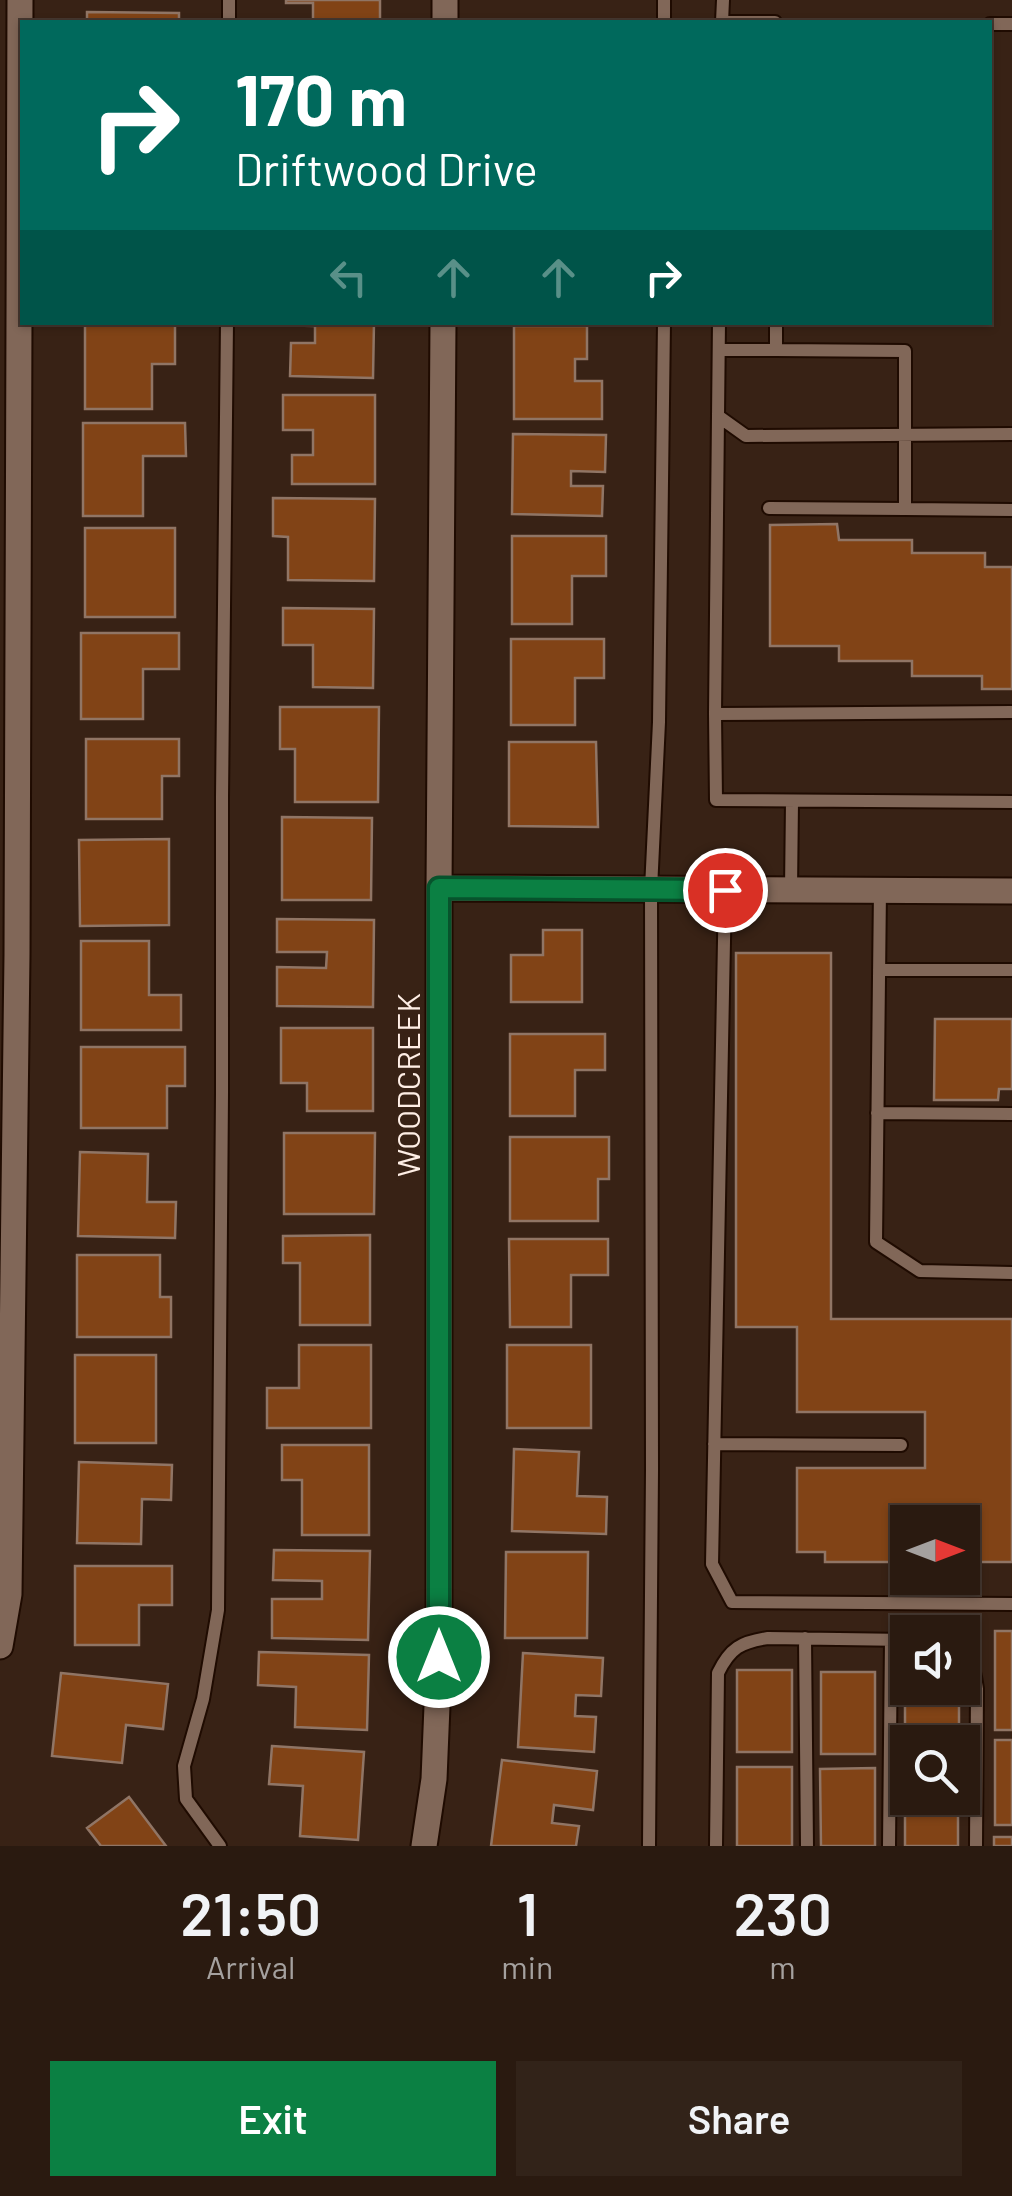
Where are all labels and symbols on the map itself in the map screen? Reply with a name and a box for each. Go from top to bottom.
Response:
pin [683,848,768,933]
street label: WOODCREEK [388,993,426,1177]
north arrow [890,1505,980,1595]
position arrow [387,1605,491,1709]

